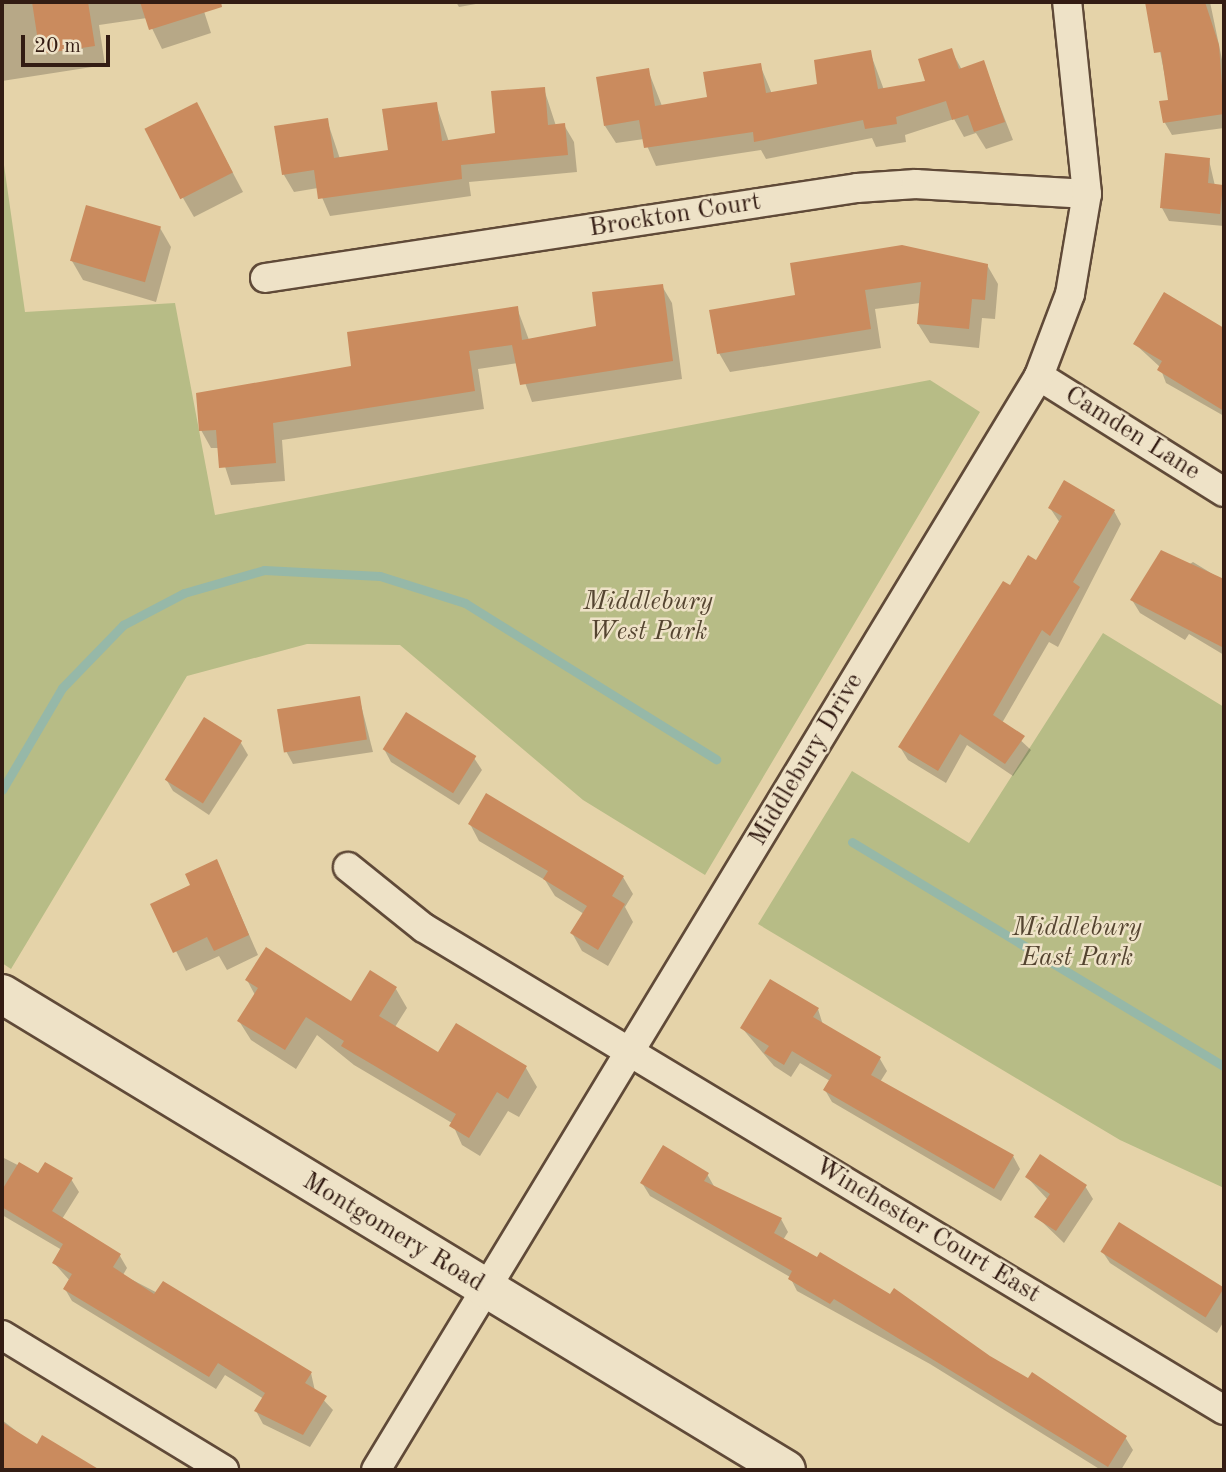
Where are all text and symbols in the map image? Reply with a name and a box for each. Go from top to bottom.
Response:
scale bar [24,21,114,65]
text: 20 m [34,36,81,57]
street label: Brockton Court [587,187,763,245]
street label: Camden Lane [1058,380,1206,488]
park label: Middlebury West Park [583,587,713,648]
street label: Middlebury Drive [743,668,871,852]
park label: Middlebury East Park [1012,913,1142,974]
street label: Winchester Court East [808,1151,1046,1311]
street label: Montgomery Road [296,1166,490,1300]

